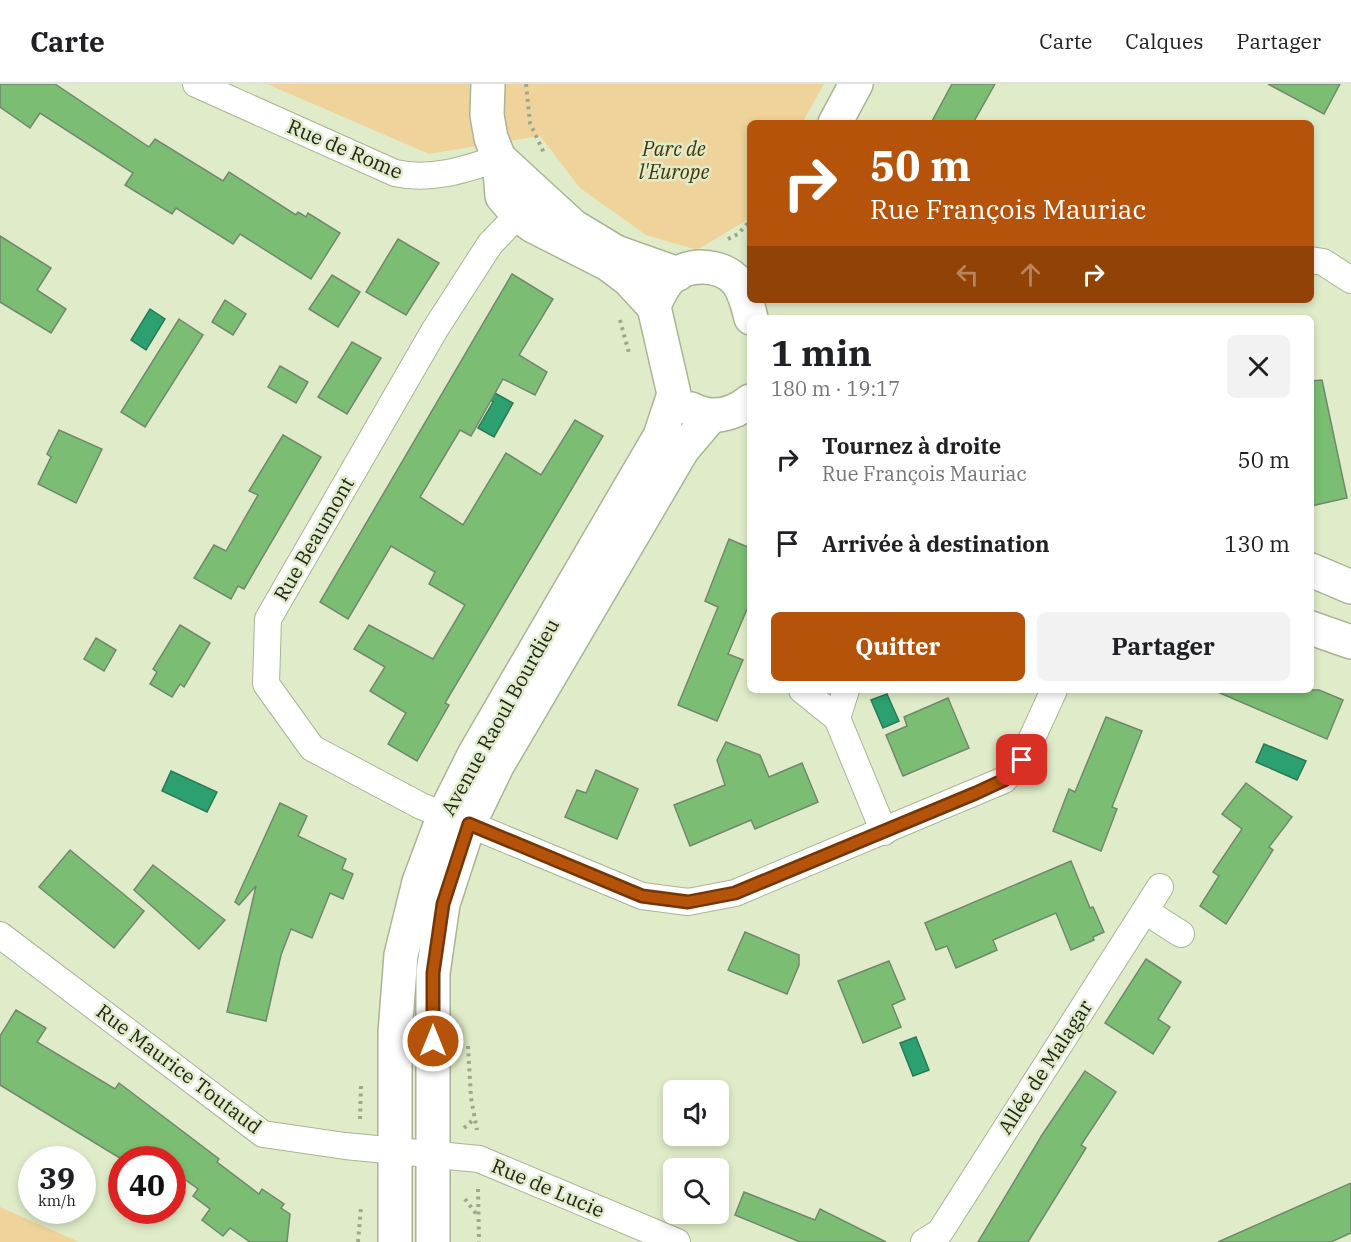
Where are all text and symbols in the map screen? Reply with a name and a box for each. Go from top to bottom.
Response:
text: Carte [30,23,105,60]
text: Carte [1039,27,1092,55]
text: Calques [1125,27,1204,55]
text: Partager [1237,27,1321,55]
street label: Rue de Rome [283,112,407,185]
park label: Parc de l'Europe [639,135,709,185]
text: 50 m [870,138,971,193]
icon: right [771,144,849,222]
text: Rue François Mauriac [870,191,1146,226]
icon: left [951,258,984,291]
icon: ahead [1014,258,1047,291]
icon: right [1077,258,1110,291]
text: 1 min [771,329,872,376]
button: close [1227,335,1290,398]
text: 180 m · 19:17 [771,375,900,402]
text: Tournez à droite [822,431,1001,460]
icon: right [771,443,804,476]
text: 50 m [1238,445,1290,474]
text: Rue François Mauriac [822,460,1027,487]
street label: Rue Beaumont [267,472,360,606]
icon: arrive [771,527,804,560]
text: Arrivée à destination [822,529,1050,558]
text: 130 m [1224,529,1290,558]
button: Quitter [771,612,1025,681]
button: Partager [1037,612,1290,681]
street label: Avenue Raoul Bourdieu [434,614,565,820]
pin [996,734,1047,785]
icon: arrive [1005,743,1038,776]
street label: Allée de Malagar [991,994,1098,1139]
street label: Rue Maurice Toutaud [91,997,268,1140]
position arrow [401,1009,465,1073]
map controls [663,1080,729,1224]
button: sound [663,1080,729,1146]
speed limit sign: 40 [108,1146,186,1224]
street label: Rue de Lucie [488,1152,609,1223]
text: 39 [39,1158,75,1197]
button: search [663,1158,729,1224]
text: km/h [38,1191,76,1210]

